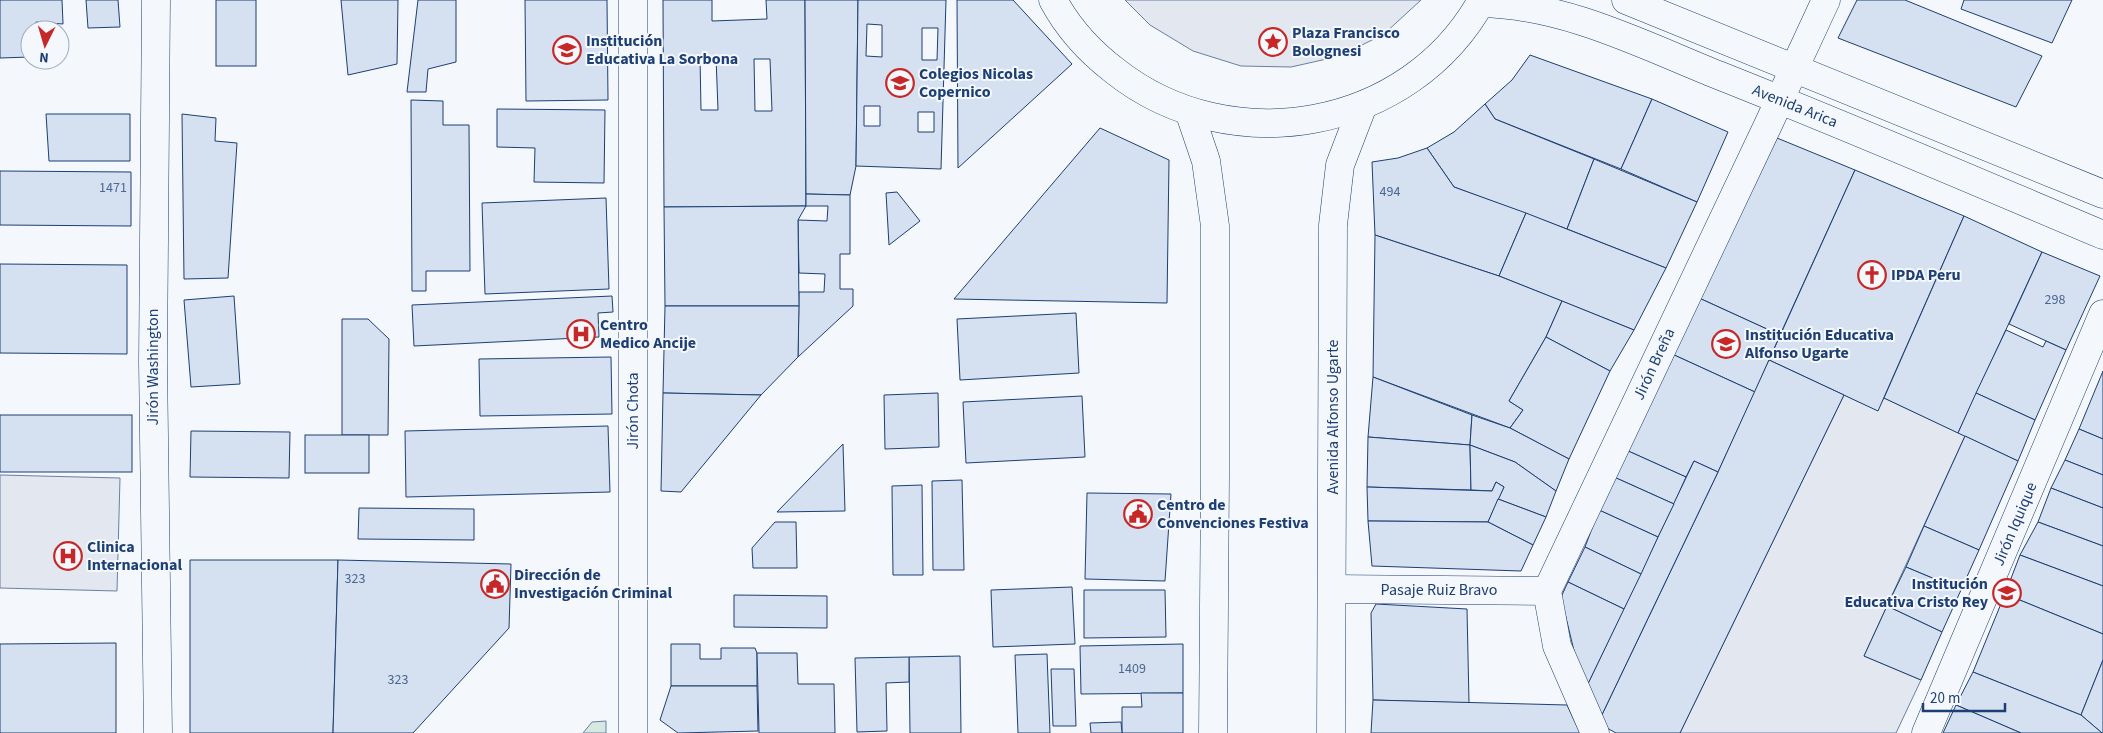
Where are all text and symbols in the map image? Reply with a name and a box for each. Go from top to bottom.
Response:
north arrow [20,20,70,70]
place label: Plaza Francisco Bolognesi [1292,22,1400,62]
place icon: Plaza Francisco Bolognesi [1258,27,1288,57]
place label: Institución Educativa La Sorbona [586,30,738,70]
school or university icon: Institución Educativa La Sorbona [552,35,582,65]
text: N [38,47,49,67]
place label: Colegios Nicolas Copernico [919,63,1033,103]
school or university icon: Colegios Nicolas Copernico [885,68,915,98]
street label: Avenida Arica [1749,79,1841,133]
house number: 1471 [99,178,127,198]
house number: 494 [1380,182,1400,202]
church icon: IPDA Peru [1857,260,1887,290]
place label: IPDA Peru [1891,264,1961,286]
house number: 298 [2045,290,2065,310]
street label: Jirón Washington [142,309,164,425]
place label: Centro Medico Ancije [600,314,696,354]
hospital icon: Centro Medico Ancije [566,319,596,349]
street label: Jirón Breña [1628,324,1680,404]
place label: Institución Educativa Alfonso Ugarte [1744,324,1894,364]
school or university icon: Institución Educativa Alfonso Ugarte [1711,329,1741,359]
street label: Avenida Alfonso Ugarte [1322,340,1344,494]
street label: Jirón Chota [622,373,644,449]
street label: Jirón Iquique [1988,479,2043,569]
place label: Centro de Convenciones Festiva [1157,494,1309,534]
public building icon: Centro de Convenciones Festiva [1123,499,1153,529]
place label: Clinica Internacional [87,536,182,576]
hospital icon: Clinica Internacional [53,541,83,571]
place label: Dirección de Investigación Criminal [514,564,672,604]
house number: 323 [345,569,365,589]
public building icon: Dirección de Investigación Criminal [480,569,510,599]
place label: Institución Educativa Cristo Rey [1844,573,1989,613]
school or university icon: Institución Educativa Cristo Rey [1992,578,2022,608]
street label: Pasaje Ruiz Bravo [1381,579,1497,601]
house number: 1409 [1118,659,1146,679]
house number: 323 [388,670,408,690]
scale bar [1923,680,2006,712]
text: 20 m [1930,688,1960,709]

